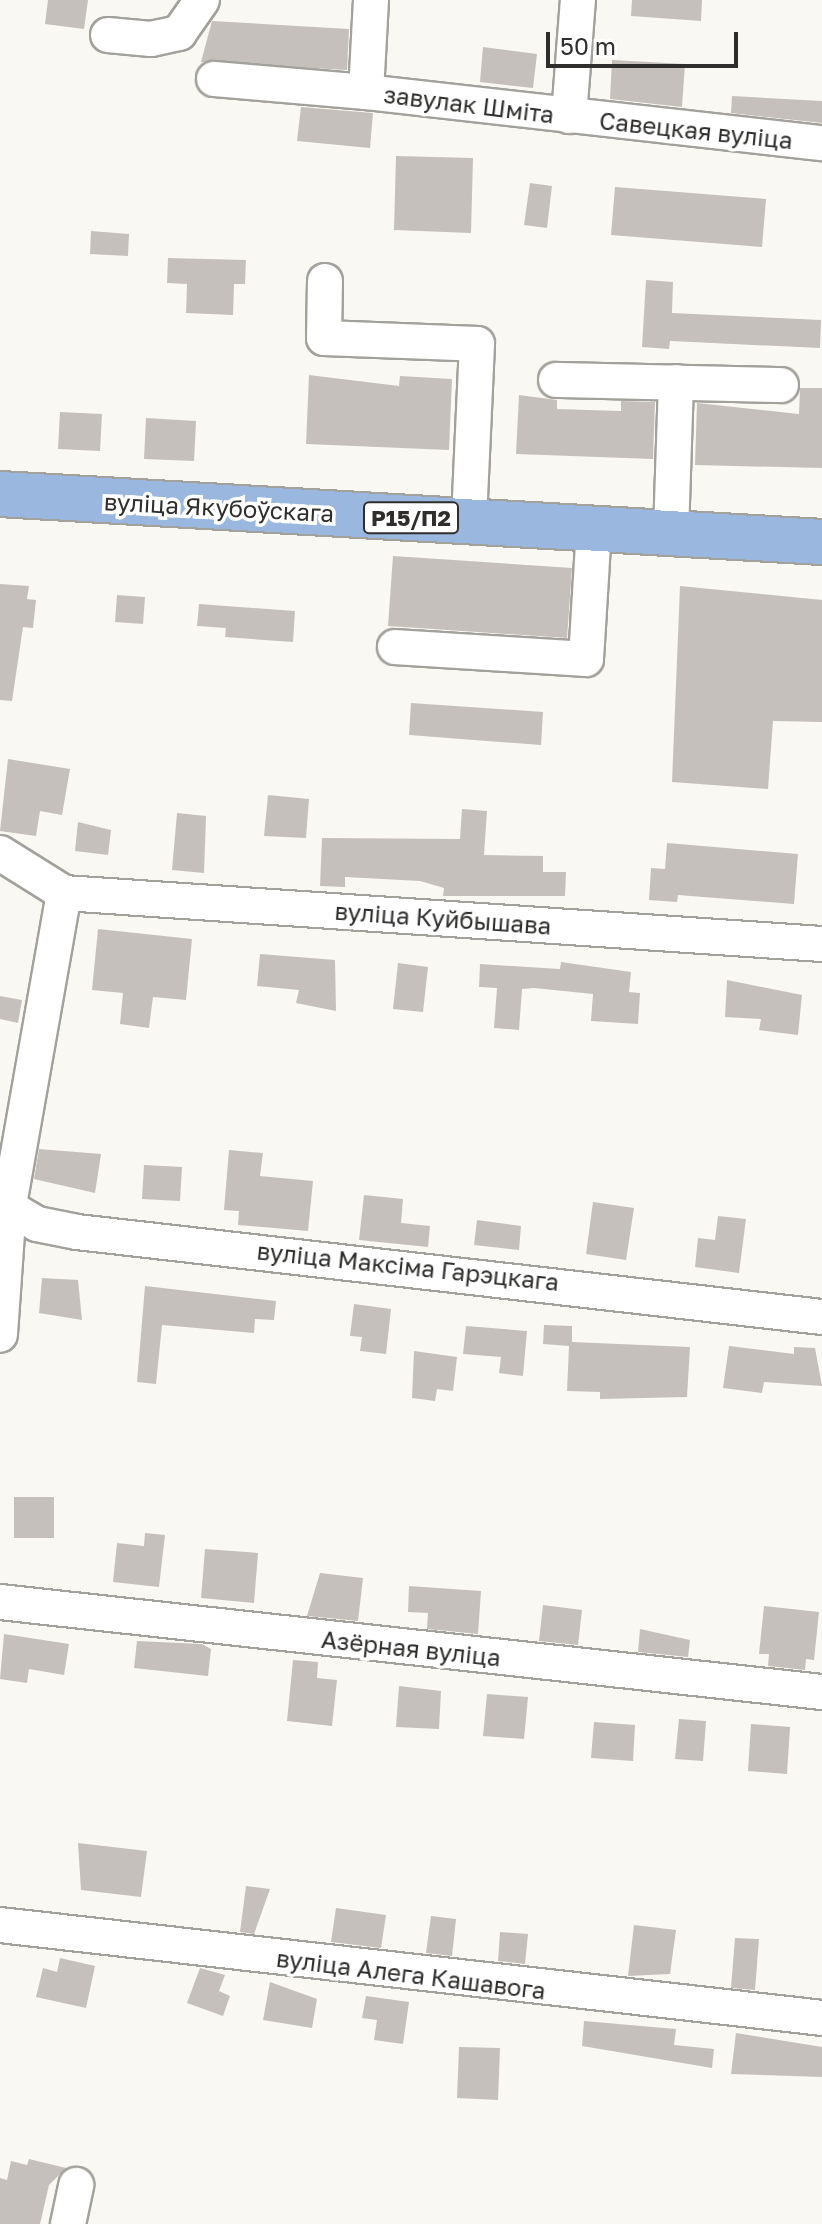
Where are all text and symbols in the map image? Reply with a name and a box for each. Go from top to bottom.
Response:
scale bar [550,16,742,66]
text: 50 m [560,31,616,60]
street label: завулак Шміта [382,79,556,129]
street label: Савецкая вуліца [598,106,794,154]
street label: вуліца Якубоўскага [103,487,335,527]
road number: Р15/П2 [363,500,459,536]
street label: вуліца Куйбышава [334,896,552,940]
street label: вуліца Максіма Гарэцкага [256,1236,560,1296]
street label: Азёрная вуліца [320,1624,502,1672]
street label: вуліца Алега Кашавога [275,1943,547,2005]

